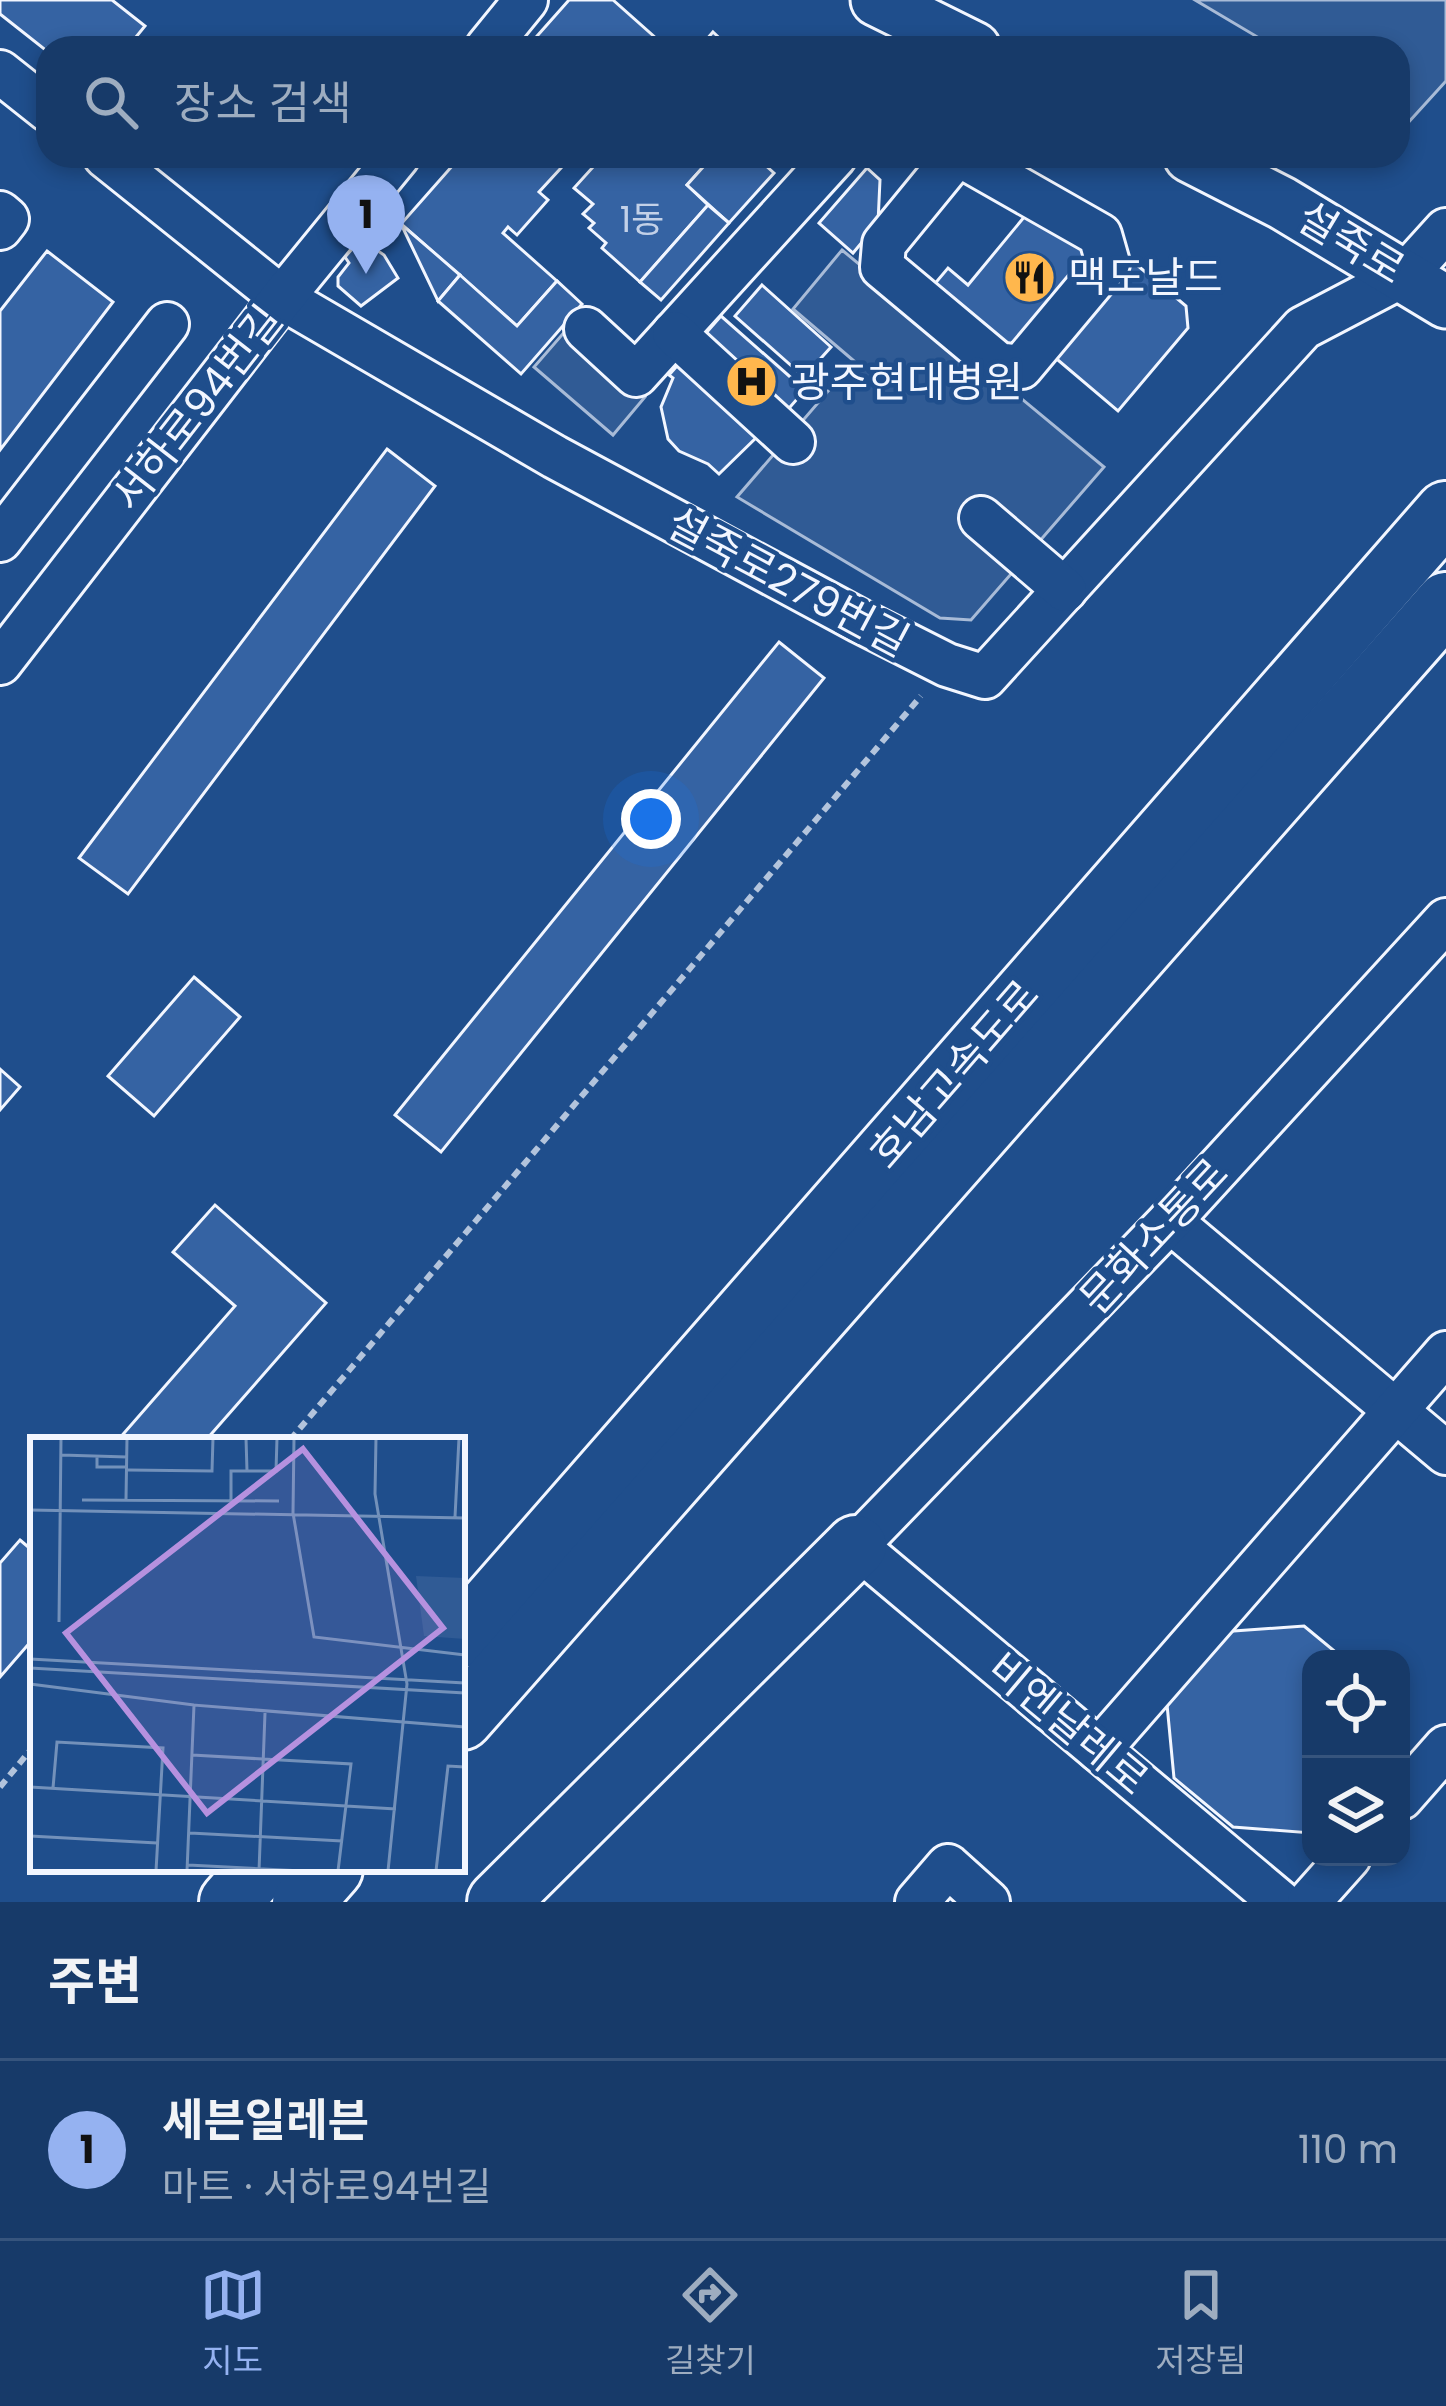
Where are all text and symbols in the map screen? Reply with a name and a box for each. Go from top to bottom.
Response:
search box [36,36,1410,168]
icon: search [78,69,144,135]
text: 장소 검색 [174,72,352,135]
pin: 1 [327,175,405,274]
street label: 설죽로 [1286,188,1416,298]
house number: 1동 [620,194,664,245]
place label: 맥도날드 [1068,248,1223,307]
restaurant icon: 맥도날드 [1001,249,1057,305]
street label: 서하로94번길 [98,293,296,523]
place label: 광주현대병원 [791,353,1023,412]
hospital icon: 광주현대병원 [724,354,780,410]
street label: 설죽로279번길 [656,493,920,671]
your location [621,789,681,849]
street label: 호남고속도로 [856,967,1052,1181]
street label: 문화소통로 [1067,1145,1241,1327]
inset map [30,1437,465,1872]
street label: 비엔날레로 [975,1639,1161,1809]
map controls [1302,1650,1410,1866]
button: locate [1302,1650,1410,1758]
button: layers [1302,1758,1410,1866]
text: 주변 [48,1945,142,2017]
text: 세븐일레븐 [162,2089,369,2152]
text: 1 [80,2122,94,2177]
text: 110 m [1298,2122,1398,2177]
text: 마트 · 서하로94번길 [162,2159,491,2214]
tab: 지도 [200,2262,266,2386]
tab: 길찾기 [665,2262,756,2386]
tab: 저장됨 [1155,2262,1246,2386]

